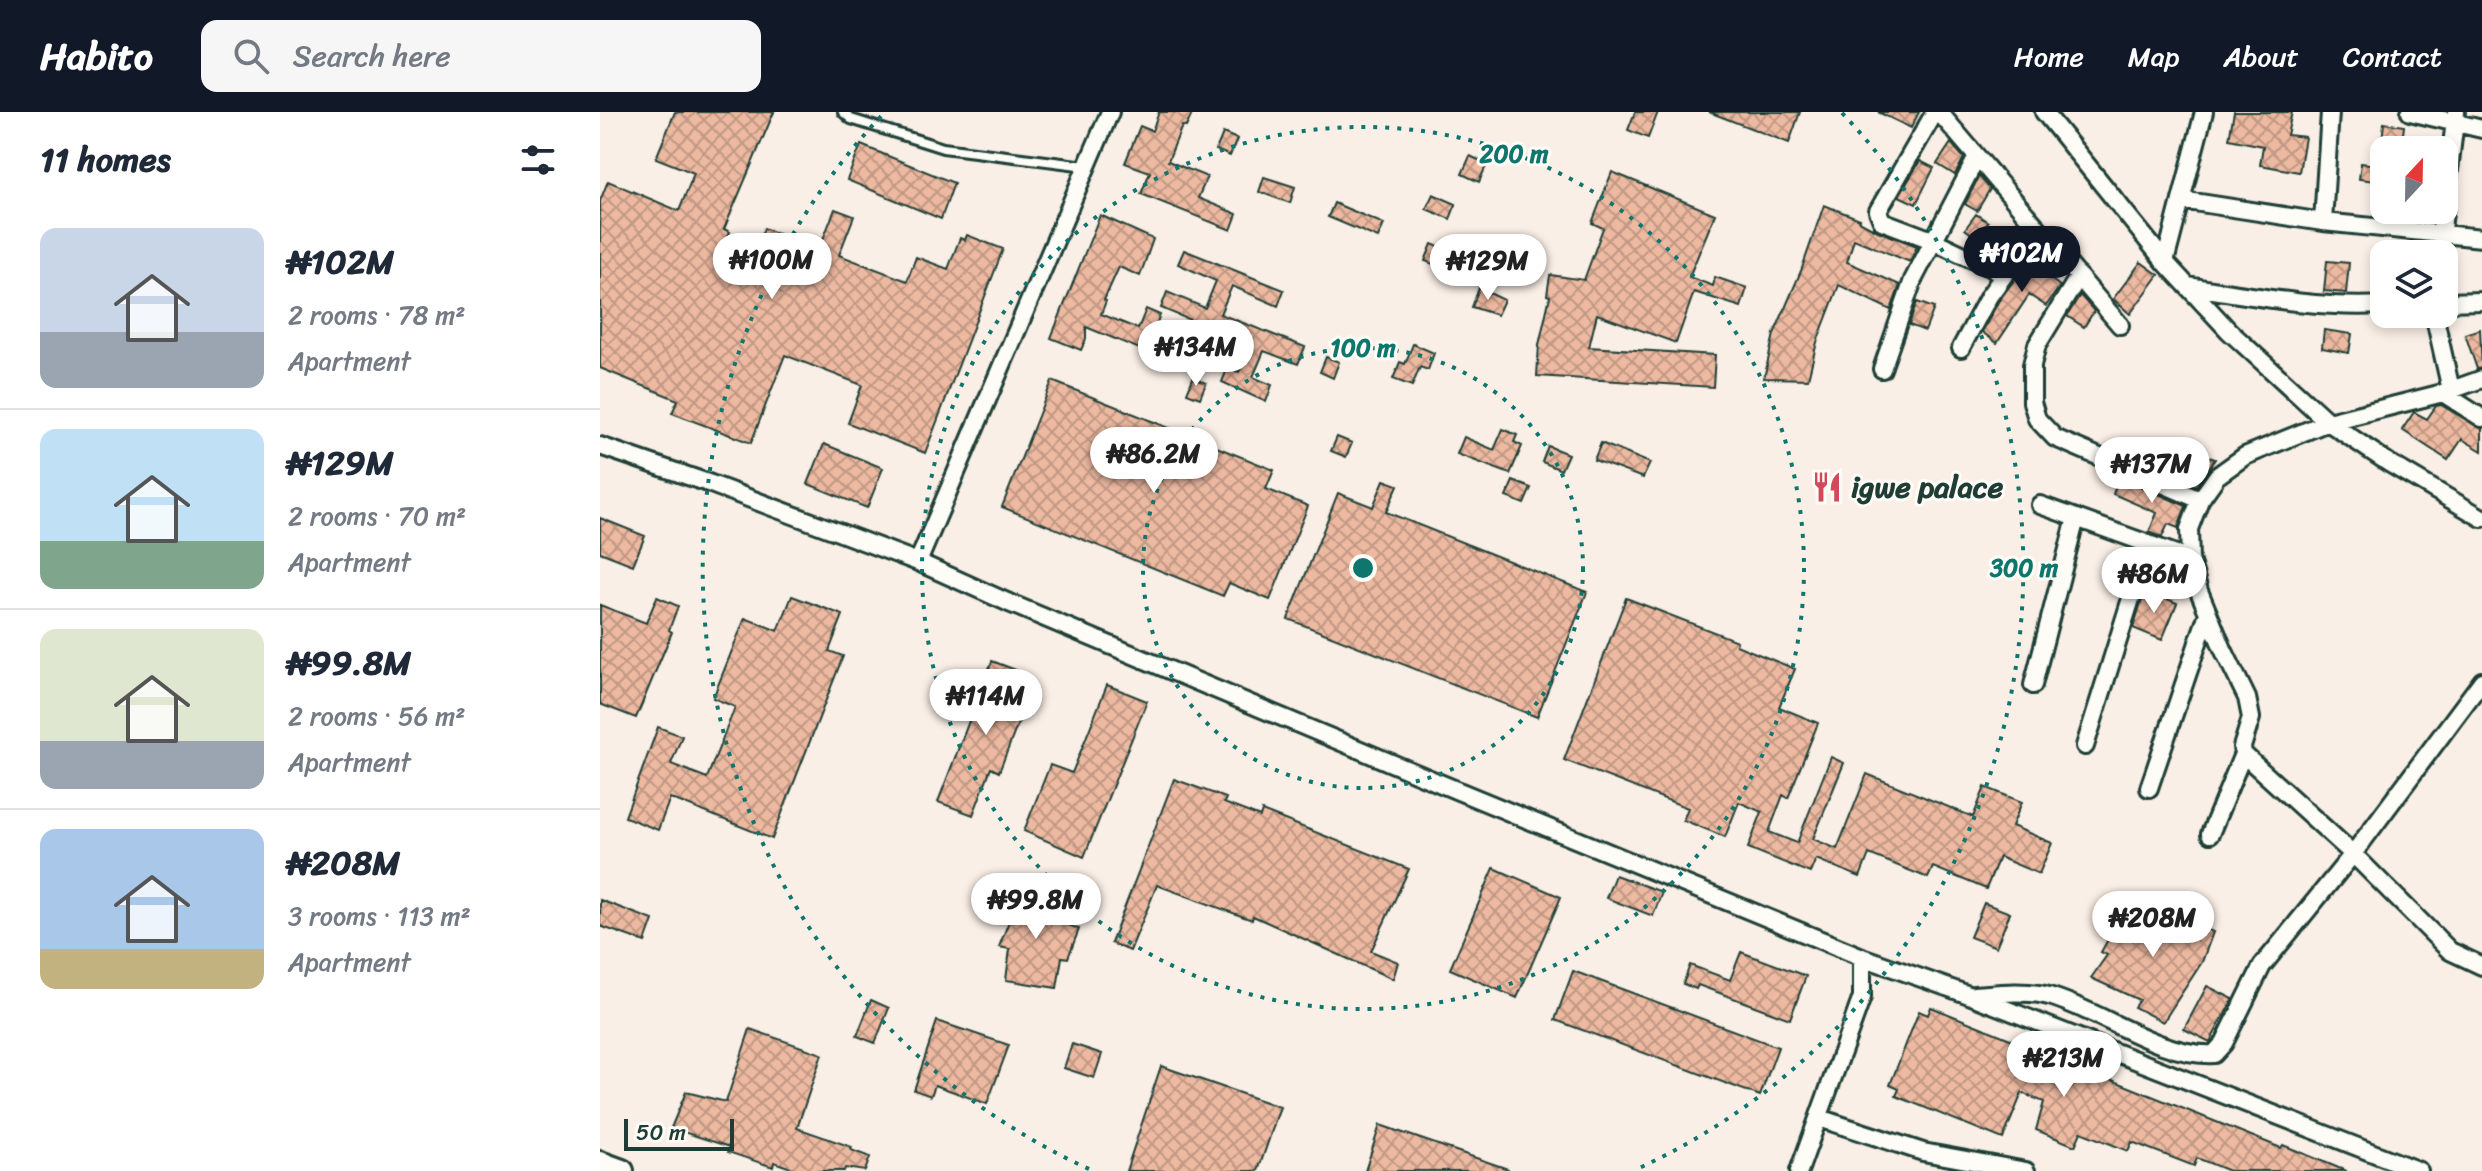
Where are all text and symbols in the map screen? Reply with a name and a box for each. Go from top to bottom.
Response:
search box [201,20,761,92]
text: Habito [40,23,153,90]
text: Search here [293,29,451,83]
text: Home [2014,32,2084,81]
text: Map [2128,32,2179,81]
text: About [2223,32,2299,81]
text: Contact [2343,32,2442,81]
icon: search [229,34,273,78]
text: 11 homes [40,130,171,190]
text: 200 m [1479,133,1549,175]
north arrow [2370,136,2458,224]
map controls [2370,136,2458,328]
icon: filters [516,138,560,182]
pin: ₦102M [1966,226,2078,294]
text: ₦102M [1981,229,2063,275]
text: ₦102M [288,232,394,292]
pin: ₦100M [716,233,828,301]
pin: ₦129M [1432,234,1544,302]
text: ₦100M [731,236,813,282]
text: ₦129M [1448,237,1528,283]
button: layers [2370,240,2458,328]
icon: home [104,260,200,356]
text: 2 rooms · 78 m² [288,292,465,338]
pin: ₦134M [1140,320,1252,388]
text: ₦134M [1156,323,1236,369]
text: 100 m [1330,327,1396,369]
text: Apartment [288,338,411,384]
pin: ₦86.2M [1089,427,1219,495]
text: ₦86.2M [1108,430,1200,476]
text: ₦129M [288,433,393,493]
pin: ₦137M [2096,437,2208,505]
text: ₦137M [2113,440,2191,486]
place label: igwe palace [1851,460,2004,514]
icon: home [104,461,200,557]
restaurant icon: igwe palace [1810,470,1844,504]
text: 2 rooms · 70 m² [288,493,466,539]
text: Apartment [288,539,411,585]
text: 300 m [1989,547,2059,589]
pin: ₦86M [2107,547,2201,615]
text: ₦86M [2120,550,2188,596]
centre of rings [1349,554,1377,582]
text: ₦99.8M [288,633,411,693]
icon: home [104,661,200,757]
pin: ₦114M [930,669,1042,737]
text: ₦114M [947,672,1025,718]
text: 2 rooms · 56 m² [288,693,466,739]
text: Apartment [288,739,411,785]
text: ₦208M [288,833,400,893]
icon: home [104,861,200,957]
pin: ₦99.8M [971,873,1101,941]
text: ₦99.8M [989,876,1083,922]
pin: ₦208M [2097,891,2209,959]
text: 3 rooms · 113 m² [288,893,471,939]
text: ₦208M [2110,894,2196,940]
text: Apartment [288,939,411,985]
pin: ₦213M [2008,1031,2120,1099]
text: ₦213M [2025,1034,2103,1080]
text: 50 m [636,1113,686,1152]
scale bar [624,1115,734,1151]

